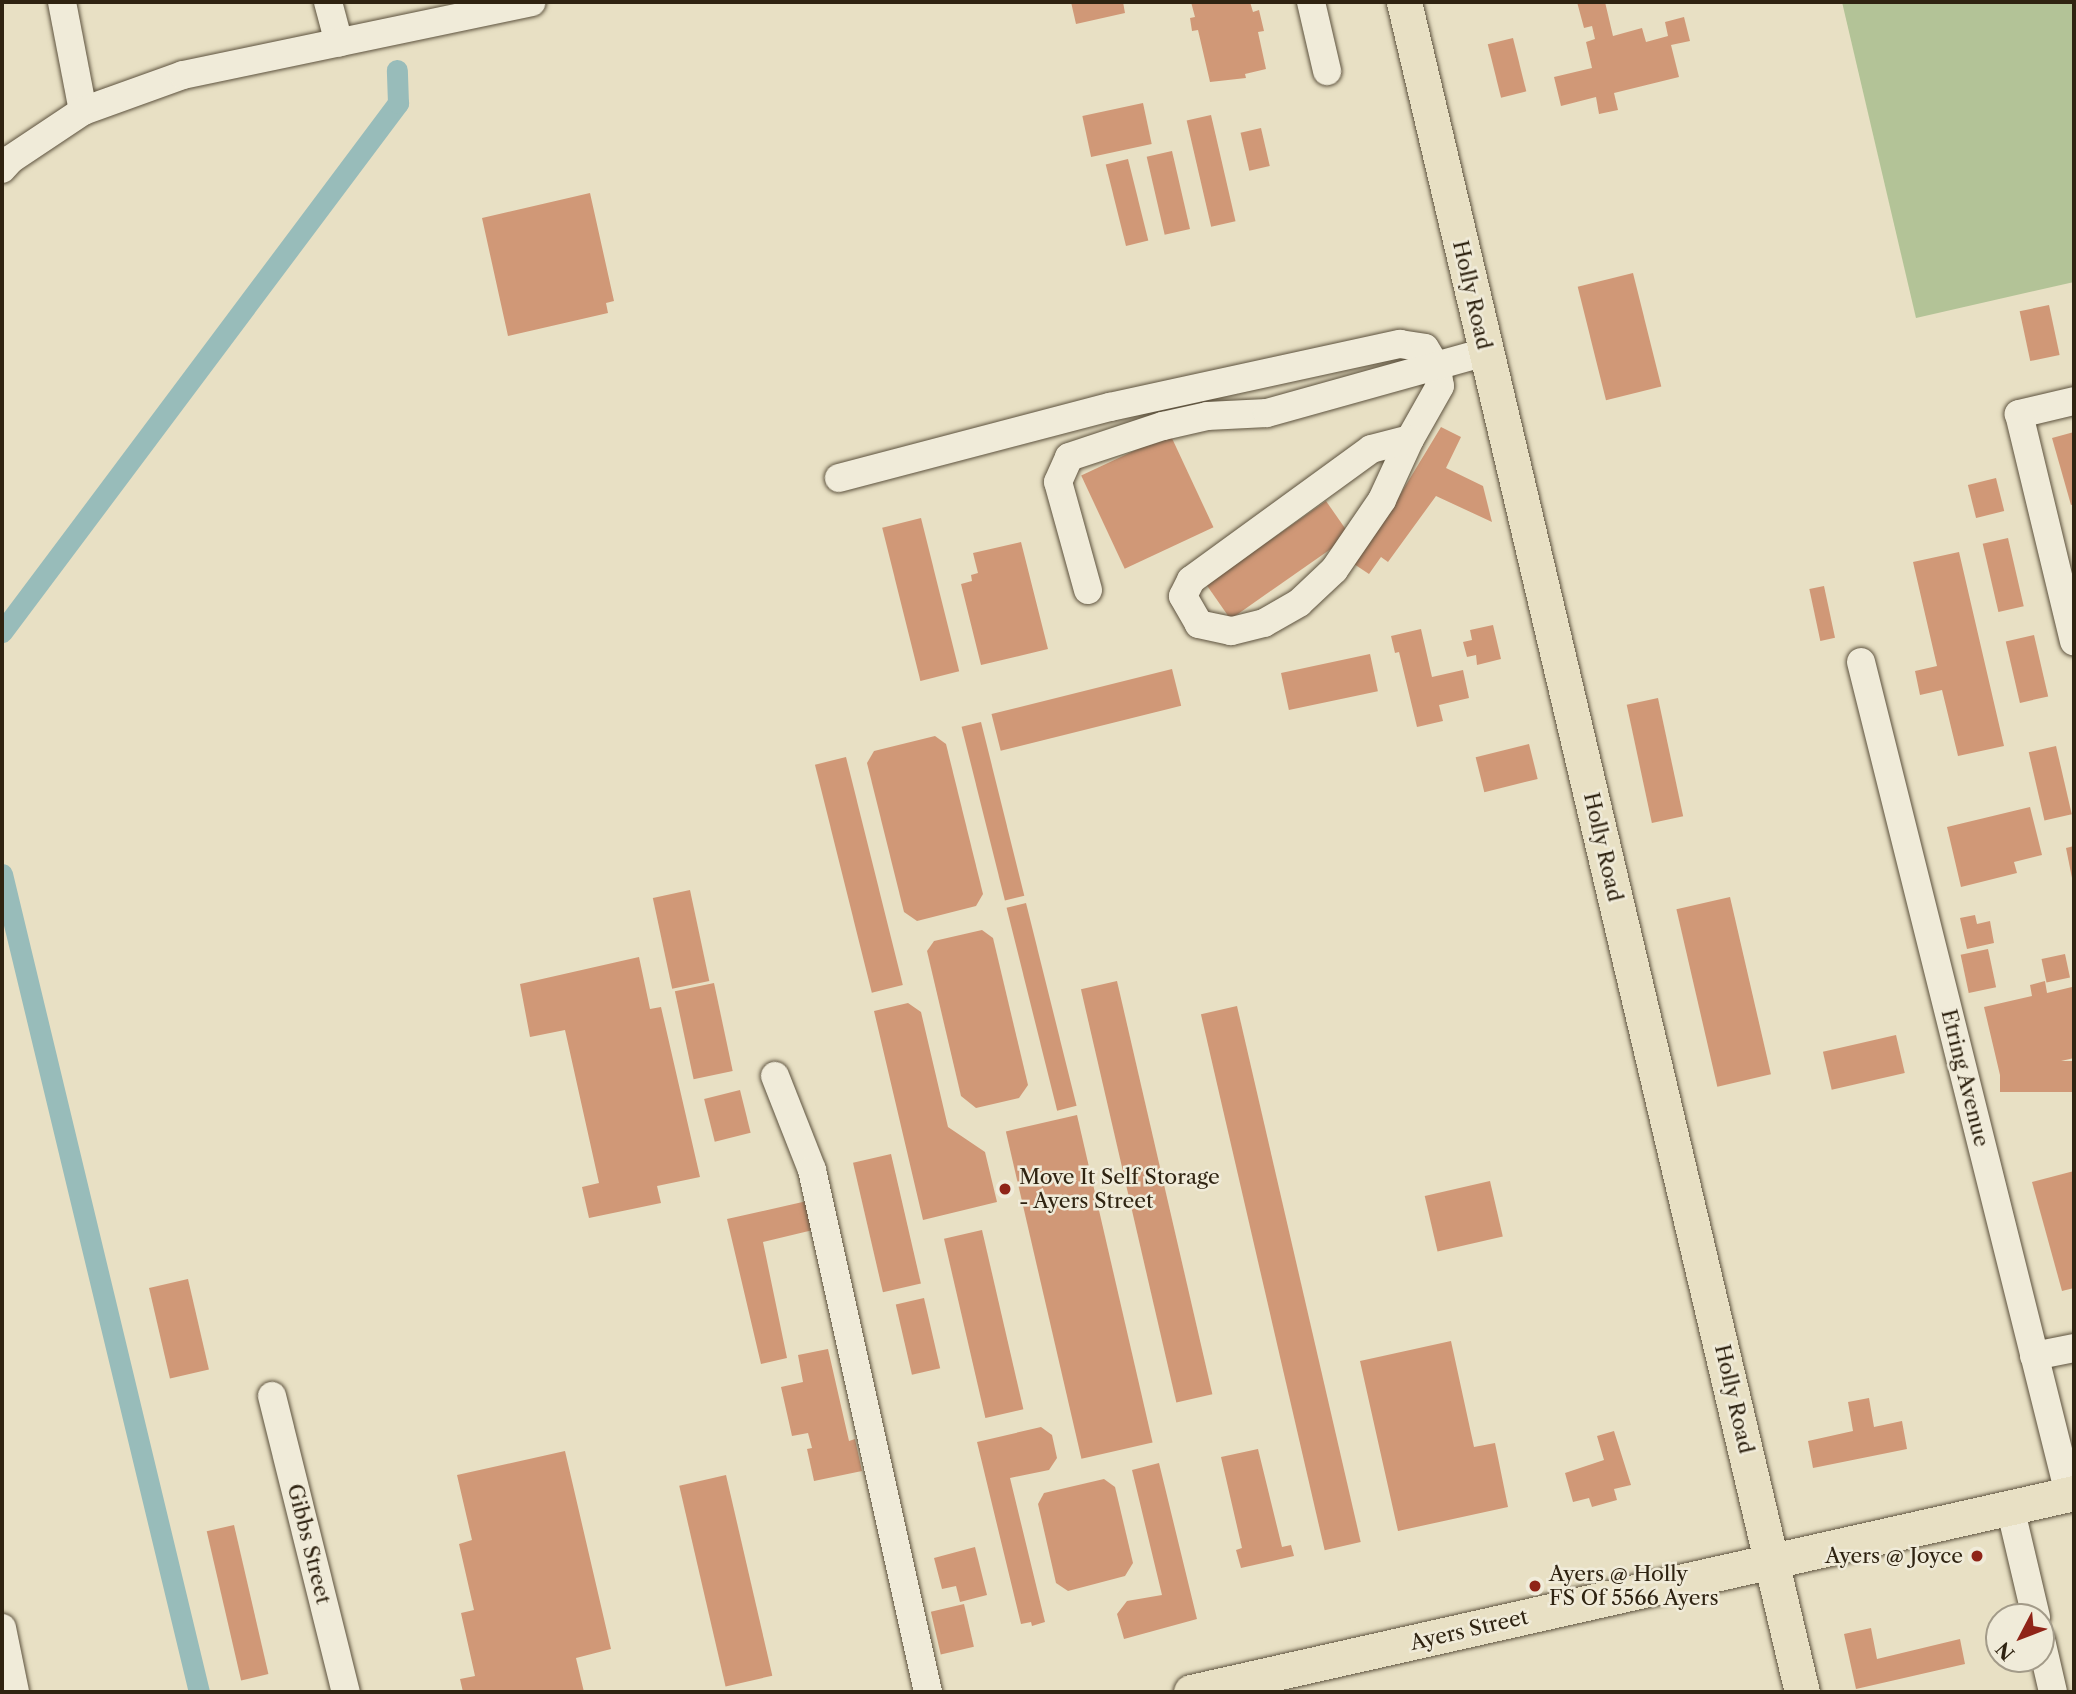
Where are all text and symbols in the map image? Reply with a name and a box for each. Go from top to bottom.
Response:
street label: Holly Road [1447,238,1497,352]
street label: Holly Road [1578,790,1628,904]
street label: Etring Avenue [1936,1006,1994,1150]
place label: Move It Self Storage - Ayers Street [1019,1164,1220,1214]
marker: Move It Self Storage - Ayers Street [997,1181,1013,1197]
street label: Holly Road [1709,1342,1759,1456]
street label: Gibbs Street [282,1481,336,1607]
place label: Ayers @ Joyce [1825,1543,1963,1569]
marker: Ayers @ Joyce [1969,1548,1985,1564]
place label: Ayers @ Holly FS Of 5566 Ayers [1549,1561,1719,1611]
marker: Ayers @ Holly FS Of 5566 Ayers [1527,1578,1543,1594]
north arrow [1985,1603,2055,1673]
street label: Ayers Street [1408,1604,1530,1656]
text: N [1991,1637,2020,1665]

